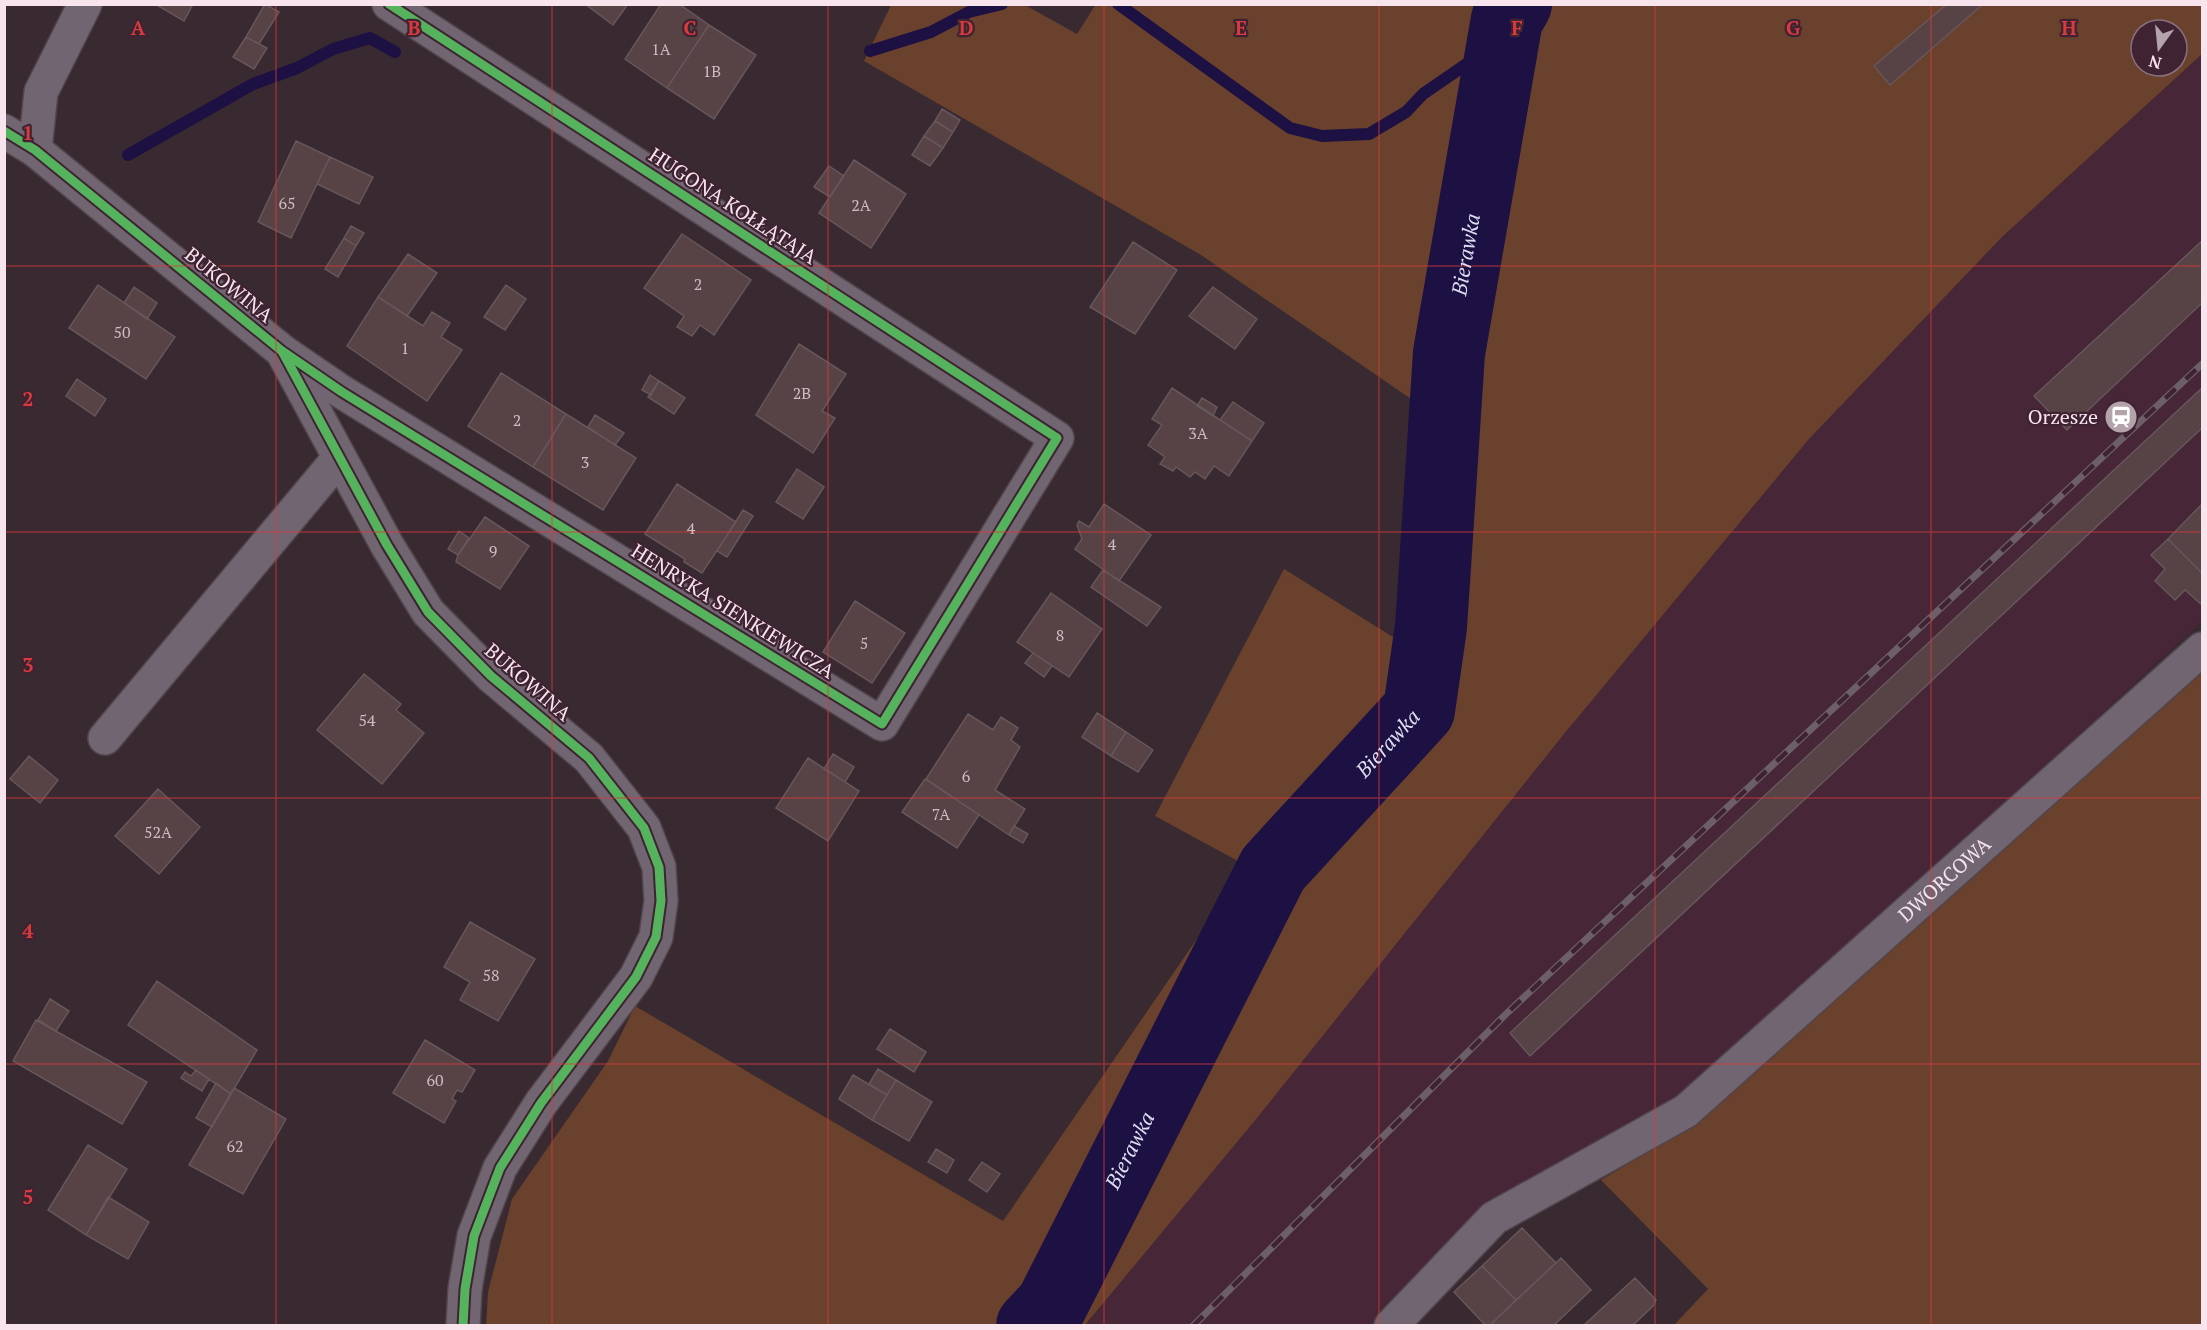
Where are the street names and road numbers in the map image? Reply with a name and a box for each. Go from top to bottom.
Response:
street label: HUGONA KOŁŁĄTAJA [644,141,823,270]
street label: BUKOWINA [180,241,279,329]
street label: HENRYKA SIENKIEWICZA [626,537,840,684]
street label: BUKOWINA [479,637,578,727]
street label: DWORCOWA [1892,830,1996,928]

